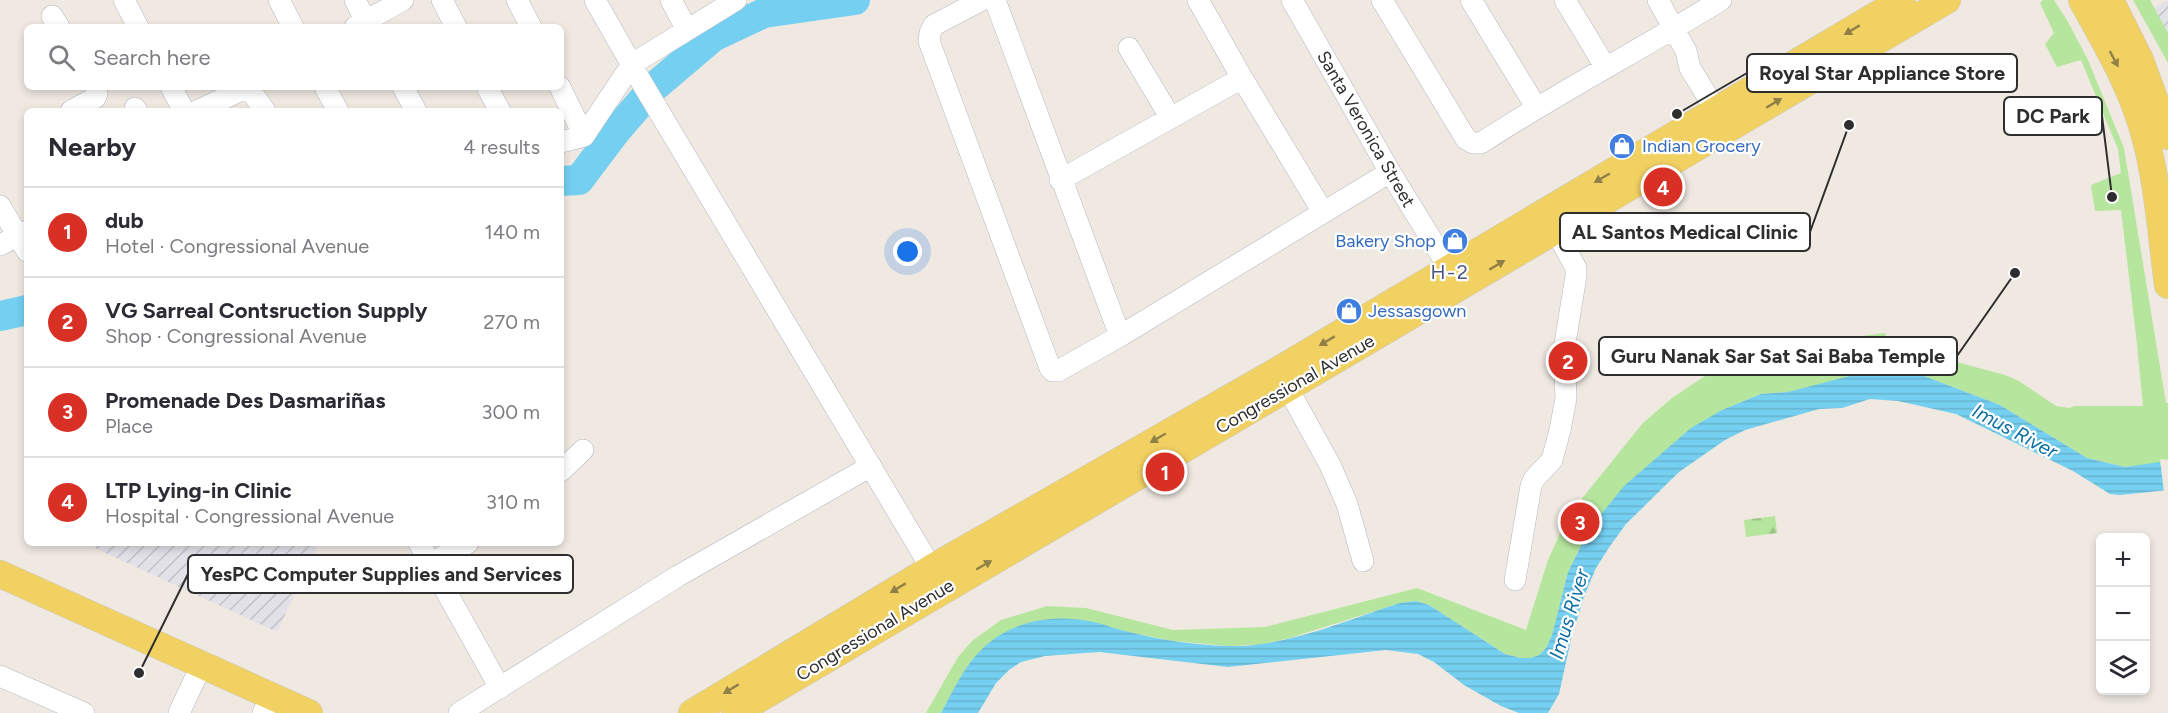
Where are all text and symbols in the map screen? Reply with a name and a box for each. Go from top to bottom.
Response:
search box [24,24,564,90]
one-way arrow [1843,25,1860,35]
icon: search [45,41,78,74]
text: Search here [93,44,211,71]
street label: Santa Veronica Street [1312,47,1420,211]
one-way arrow [2108,50,2118,68]
callout: Royal Star Appliance Store [1747,54,2017,92]
text: Royal Star Appliance Store [1759,61,2005,85]
callout: DC Park [2004,97,2102,135]
one-way arrow [1766,98,1783,108]
text: DC Park [2016,104,2090,128]
text: Nearby [48,131,136,163]
shop icon: Indian Grocery [1607,131,1637,161]
text: 4 results [463,135,540,159]
place label: Indian Grocery [1642,135,1761,157]
pin: 4 [1644,164,1682,210]
one-way arrow [1594,172,1610,183]
text: dub [105,207,144,234]
callout: AL Santos Medical Clinic [1560,213,1810,251]
text: 1 [63,220,72,244]
text: 140 m [485,220,540,244]
text: AL Santos Medical Clinic [1572,220,1798,244]
shop icon: Bakery Shop [1440,226,1470,256]
place label: Bakery Shop [1335,230,1436,252]
text: Hotel · Congressional Avenue [105,234,369,258]
your location [893,237,922,266]
district label: H-2 [1430,260,1470,284]
one-way arrow [1489,260,1505,271]
shop icon: Jessasgown [1334,296,1364,326]
text: VG Sarreal Contsruction Supply [105,297,427,324]
place label: Jessasgown [1368,300,1466,322]
text: 2 [62,310,73,334]
text: 270 m [483,310,540,334]
text: Shop · Congressional Avenue [105,324,367,348]
street label: Congressional Avenue [1212,329,1379,438]
one-way arrow [1319,335,1335,346]
callout: Guru Nanak Sar Sat Sai Baba Temple [1599,337,1957,375]
pin: 2 [1548,338,1588,384]
text: Guru Nanak Sar Sat Sai Baba Temple [1611,344,1945,368]
text: Promenade Des Dasmariñas [105,387,385,414]
water label: Imus River [1968,399,2063,464]
text: 3 [62,400,73,424]
text: 300 m [482,400,540,424]
text: Place [105,414,153,438]
one-way arrow [1150,433,1166,444]
pin: 1 [1146,450,1184,494]
text: LTP Lying-in Clinic [105,477,292,504]
text: 4 [61,490,74,514]
text: 310 m [486,490,540,514]
pin: 3 [1560,500,1600,544]
text: Hospital · Congressional Avenue [105,504,394,528]
map controls [2096,533,2150,695]
button: + [2096,533,2150,587]
callout: YesPC Computer Supplies and Services [188,555,573,593]
one-way arrow [976,560,992,571]
text: YesPC Computer Supplies and Services [200,562,562,586]
water label: Imus River [1544,565,1594,662]
street label: Congressional Avenue [792,574,958,686]
one-way arrow [889,583,906,593]
button: − [2096,587,2150,641]
button: layers [2096,641,2150,695]
one-way arrow [723,684,739,695]

